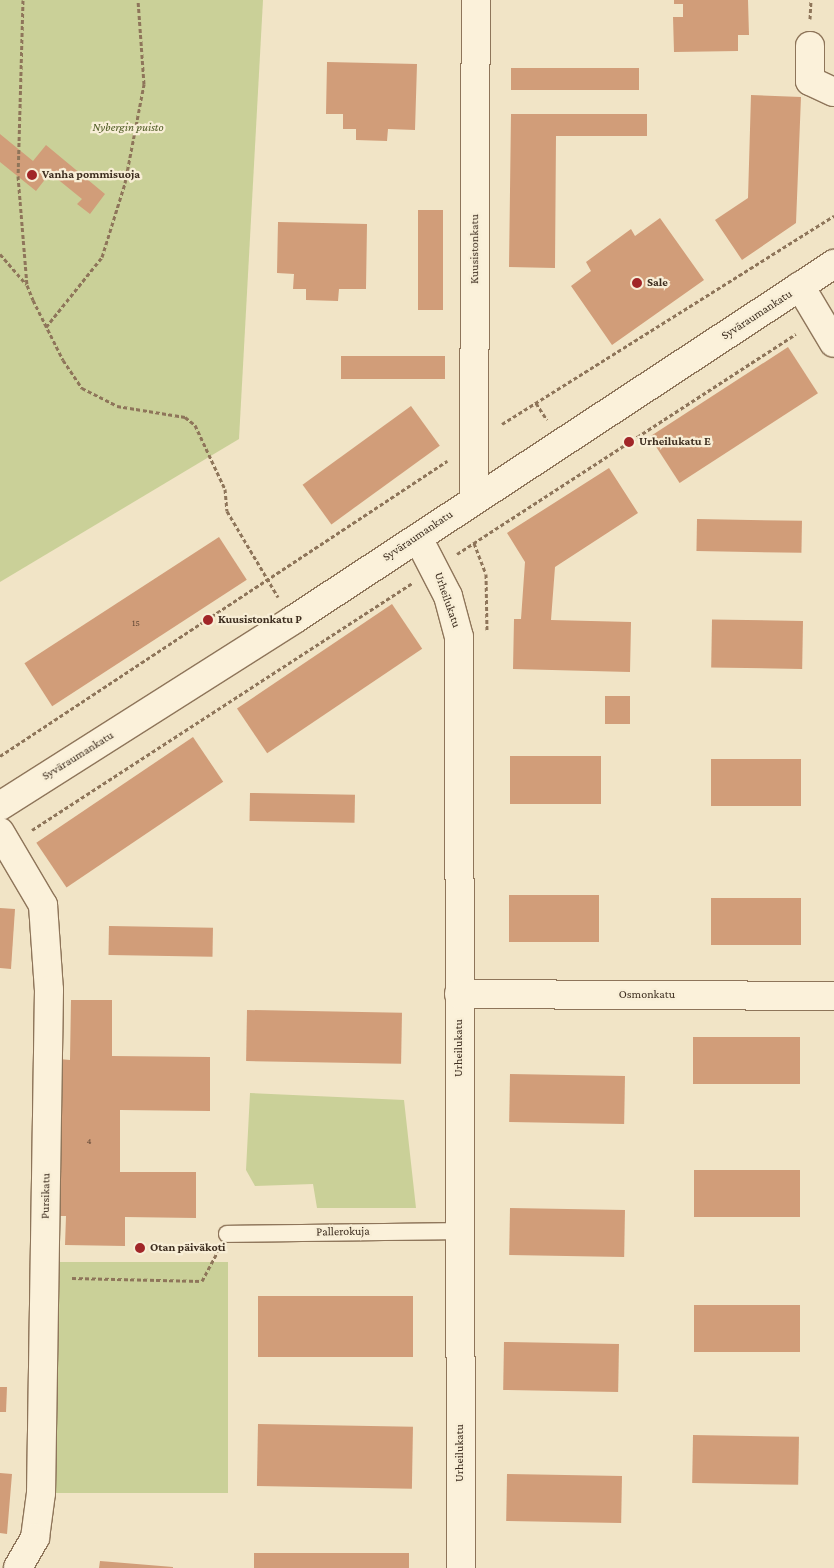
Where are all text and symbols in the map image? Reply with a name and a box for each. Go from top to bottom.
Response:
park label: Nybergin puisto [92,121,164,135]
place label: Vanha pommisuoja [42,168,140,182]
marker: Vanha pommisuoja [26,169,38,181]
street label: Kuusistonkatu [468,214,482,284]
place label: Sale [647,276,668,290]
marker: Sale [631,277,643,289]
street label: Syväraumankatu [719,287,795,343]
place label: Urheilukatu E [639,435,711,449]
marker: Urheilukatu E [623,436,635,448]
street label: Syväraumankatu [380,507,456,565]
street label: Urheilukatu [431,570,463,630]
place label: Kuusistonkatu P [218,613,302,627]
marker: Kuusistonkatu P [202,614,214,626]
house number: 15 [132,617,140,629]
street label: Syväraumankatu [40,728,116,784]
street label: Osmonkatu [619,988,675,1002]
street label: Urheilukatu [452,1019,466,1077]
house number: 4 [86,1135,92,1147]
street label: Pursikatu [38,1173,54,1219]
street label: Pallerokuja [316,1224,370,1240]
place label: Otan päiväkoti [150,1241,226,1255]
marker: Otan päiväkoti [134,1242,146,1254]
street label: Urheilukatu [453,1424,467,1482]

